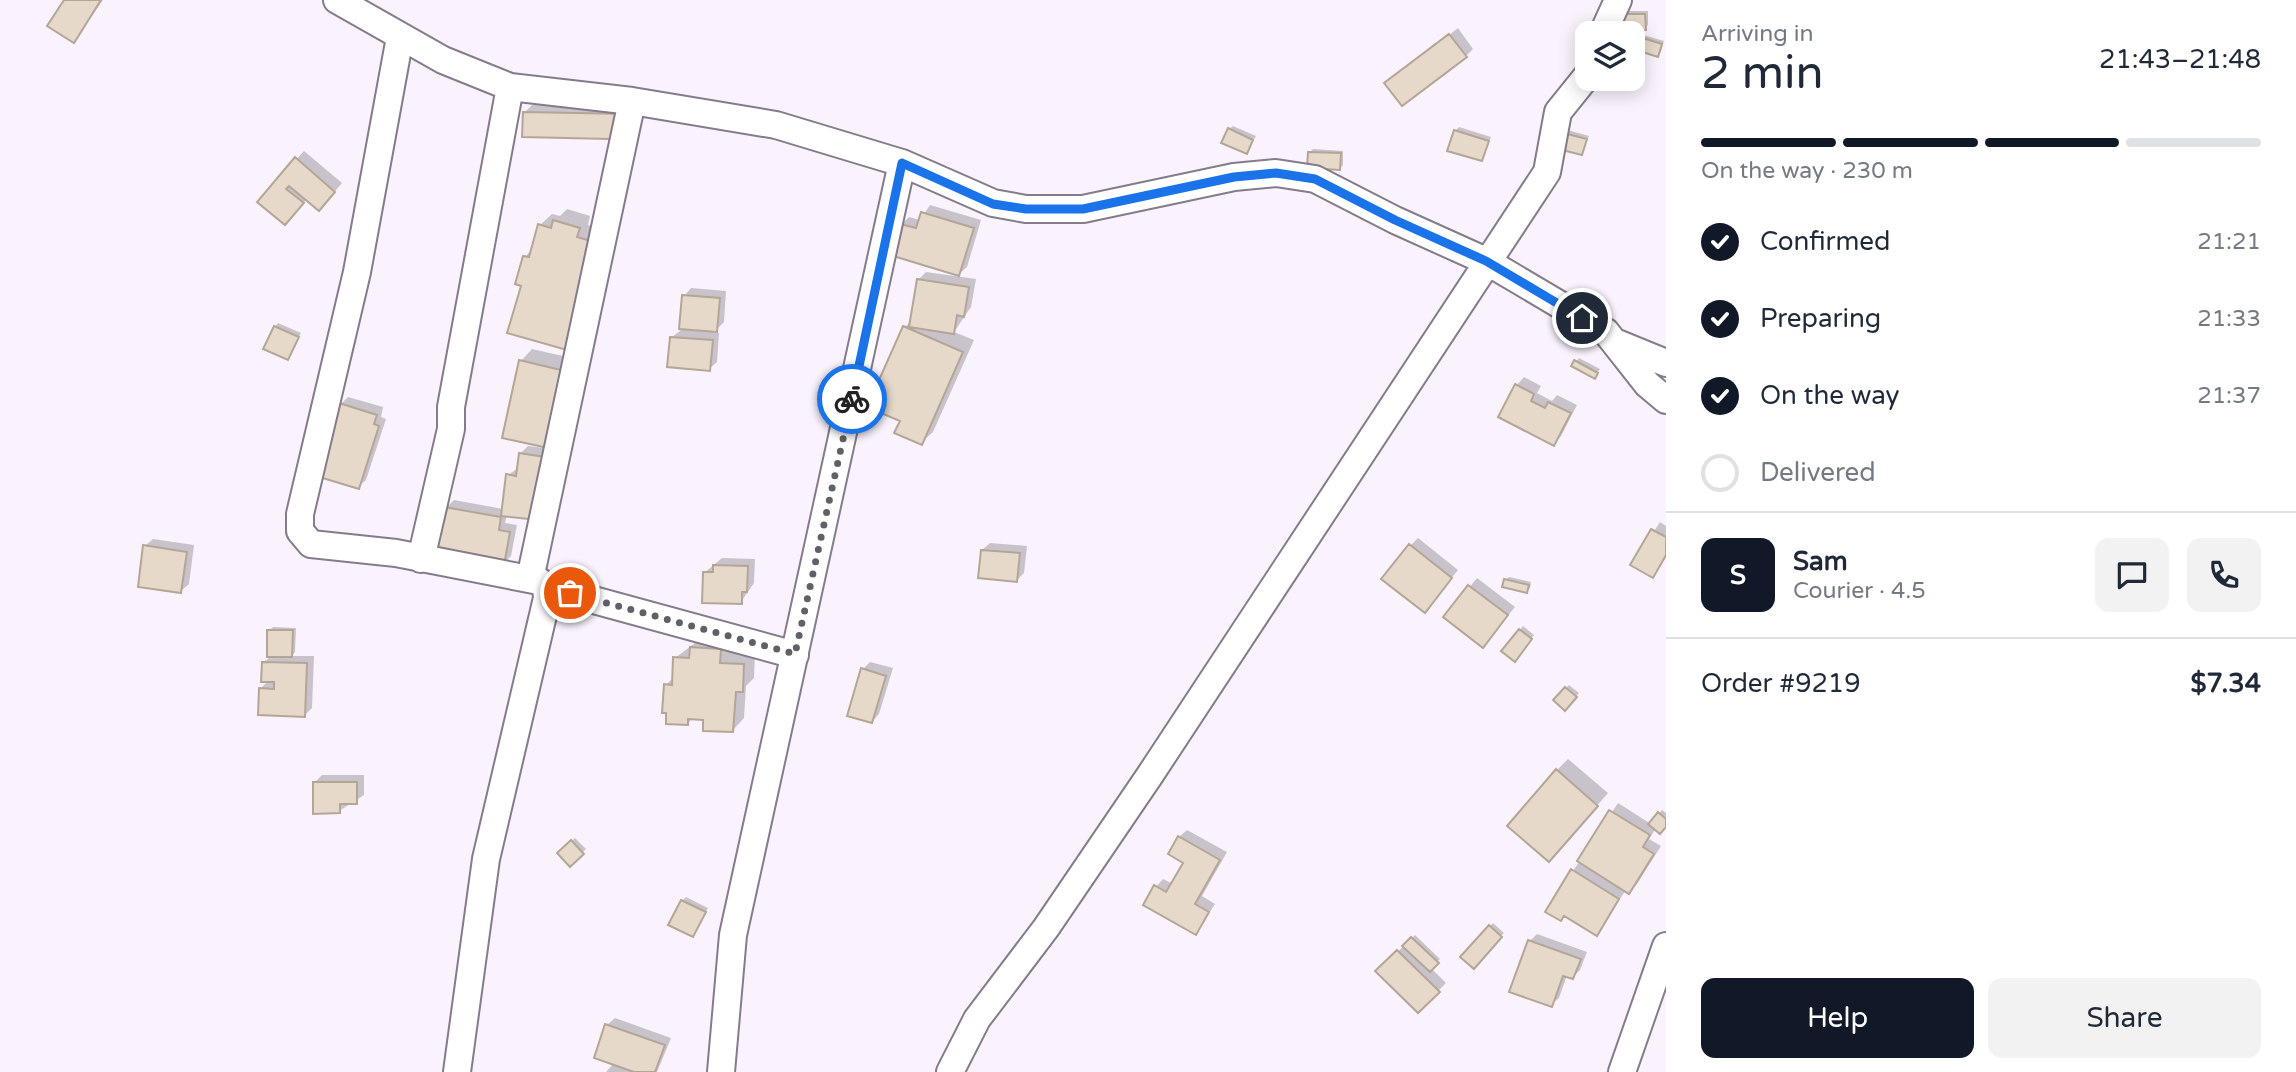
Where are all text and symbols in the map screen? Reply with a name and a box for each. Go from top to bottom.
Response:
text: Arriving in [1701,20,1814,48]
map controls [1575,21,1645,91]
button: layers [1575,21,1645,91]
text: 21:43–21:48 [2099,44,2261,75]
text: 2 min [1701,46,1824,101]
text: On the way · 230 m [1701,157,1913,185]
icon: check [1701,223,1739,261]
text: Confirmed [1760,226,1890,257]
text: 21:21 [2197,228,2261,256]
pin [1552,288,1612,348]
icon: home [1563,299,1601,337]
icon: check [1701,300,1739,338]
text: Preparing [1760,303,1881,334]
text: 21:33 [2197,305,2261,333]
courier [817,364,887,434]
icon: check [1701,377,1739,415]
icon: bike [833,380,871,418]
text: On the way [1760,380,1900,411]
text: 21:37 [2197,382,2261,410]
text: Delivered [1760,457,1876,488]
button: chat [2095,538,2169,612]
button: phone [2187,538,2261,612]
text: Sam [1793,546,1848,577]
text: S [1730,560,1746,591]
pin [540,563,600,623]
icon: bag [551,574,589,612]
text: Courier · 4.5 [1793,577,1926,605]
text: Order #9219 [1701,668,1861,699]
text: $7.34 [2191,668,2261,699]
button: Help [1701,978,1974,1058]
button: Share [1988,978,2261,1058]

